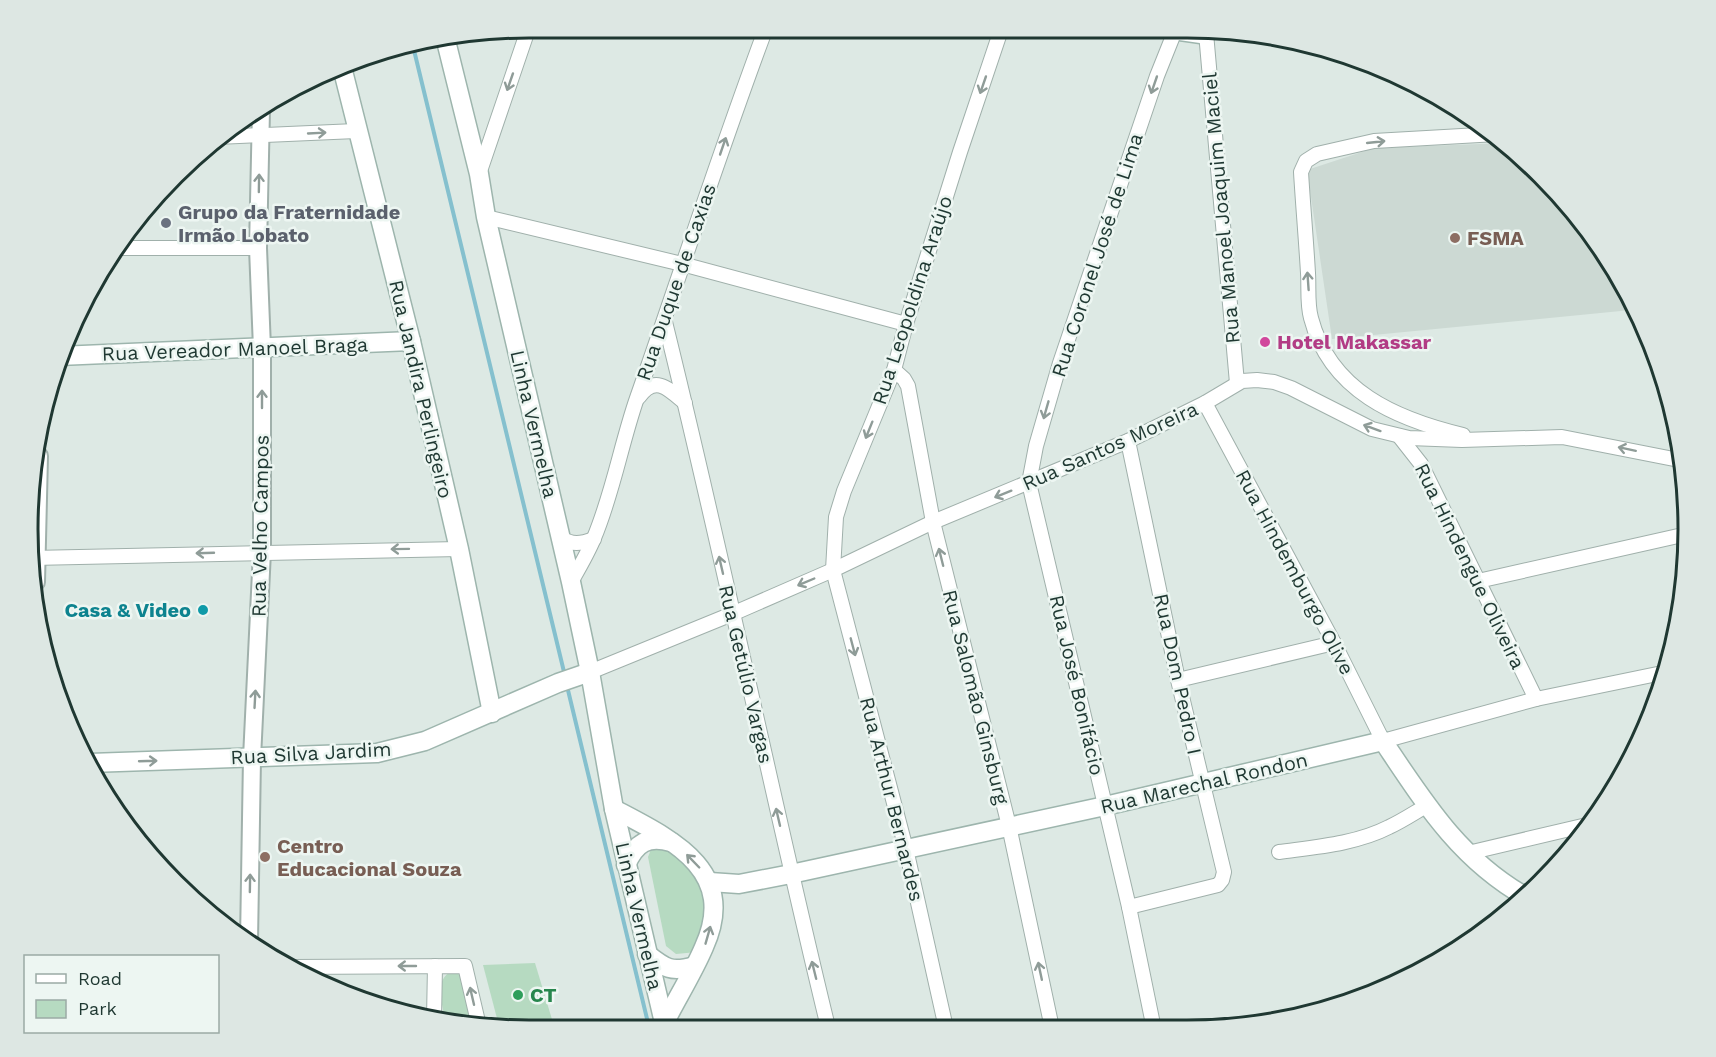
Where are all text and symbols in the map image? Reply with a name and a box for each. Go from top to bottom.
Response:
street label: Rua Manoel Joaquim Maciel [1197,71,1245,345]
one-way arrow [504,72,515,91]
one-way arrow [976,75,987,94]
one-way arrow [1147,75,1158,94]
one-way arrow [307,127,327,138]
street label: Rua Coronel José de Lima [1046,130,1148,380]
one-way arrow [1366,136,1386,147]
one-way arrow [718,138,729,156]
one-way arrow [254,174,265,194]
street label: Rua Duque de Caxias [631,180,721,384]
street label: Rua Leopoldina Araújo [867,193,957,407]
place label: Grupo da Fraternidade Irmão Lobato [178,200,400,247]
marker: Grupo da Fraternidade Irmão Lobato [159,216,173,230]
place label: FSMA [1467,226,1524,250]
marker: FSMA [1448,231,1462,245]
one-way arrow [1303,271,1314,291]
street label: Rua Jandira Perlingeiro [384,277,458,501]
place label: Hotel Makassar [1277,330,1432,354]
street label: Rua Vereador Manoel Braga [101,332,369,366]
marker: Hotel Makassar [1258,335,1272,349]
street label: Linha Vermelha [505,348,563,500]
one-way arrow [256,390,268,410]
street label: Rua Santos Moreira [1018,396,1202,496]
one-way arrow [1040,400,1051,419]
one-way arrow [863,420,874,438]
one-way arrow [1363,421,1382,432]
street label: Rua Velho Campos [246,435,274,617]
one-way arrow [1618,442,1637,454]
street label: Rua Hindengue Oliveira [1410,459,1530,673]
street label: Rua Hindemburgo Olive [1231,465,1359,679]
one-way arrow [994,489,1013,500]
one-way arrow [391,543,411,555]
one-way arrow [196,547,216,559]
one-way arrow [935,547,947,566]
one-way arrow [715,556,727,575]
one-way arrow [797,577,816,588]
street label: Rua Getúlio Vargas [714,582,778,766]
street label: Rua Salomão Ginsburg [938,587,1014,807]
street label: Rua Dom Pedro I [1149,591,1207,757]
street label: Rua José Bonifácio [1045,592,1109,778]
place label: Casa & Video [64,598,191,622]
marker: Casa & Video [196,603,210,617]
one-way arrow [848,637,860,656]
one-way arrow [249,690,260,710]
street label: Rua Arthur Bernardes [855,694,929,904]
street label: Rua Silva Jardim [230,737,392,769]
street label: Rua Marechal Rondon [1098,747,1310,819]
one-way arrow [138,755,158,767]
one-way arrow [772,807,784,826]
place label: Centro Educacional Souza [277,834,462,881]
street label: Linha Vermelha [610,840,668,992]
marker: Centro Educacional Souza [258,850,272,864]
one-way arrow [686,854,701,869]
one-way arrow [244,873,256,893]
one-way arrow [703,926,714,945]
legend [24,955,219,1033]
one-way arrow [397,960,417,972]
one-way arrow [808,961,820,980]
one-way arrow [1034,962,1045,981]
text: Road [78,968,122,989]
place label: CT [530,983,557,1007]
one-way arrow [466,987,478,1006]
marker: CT [511,988,525,1002]
text: Park [78,998,117,1019]

